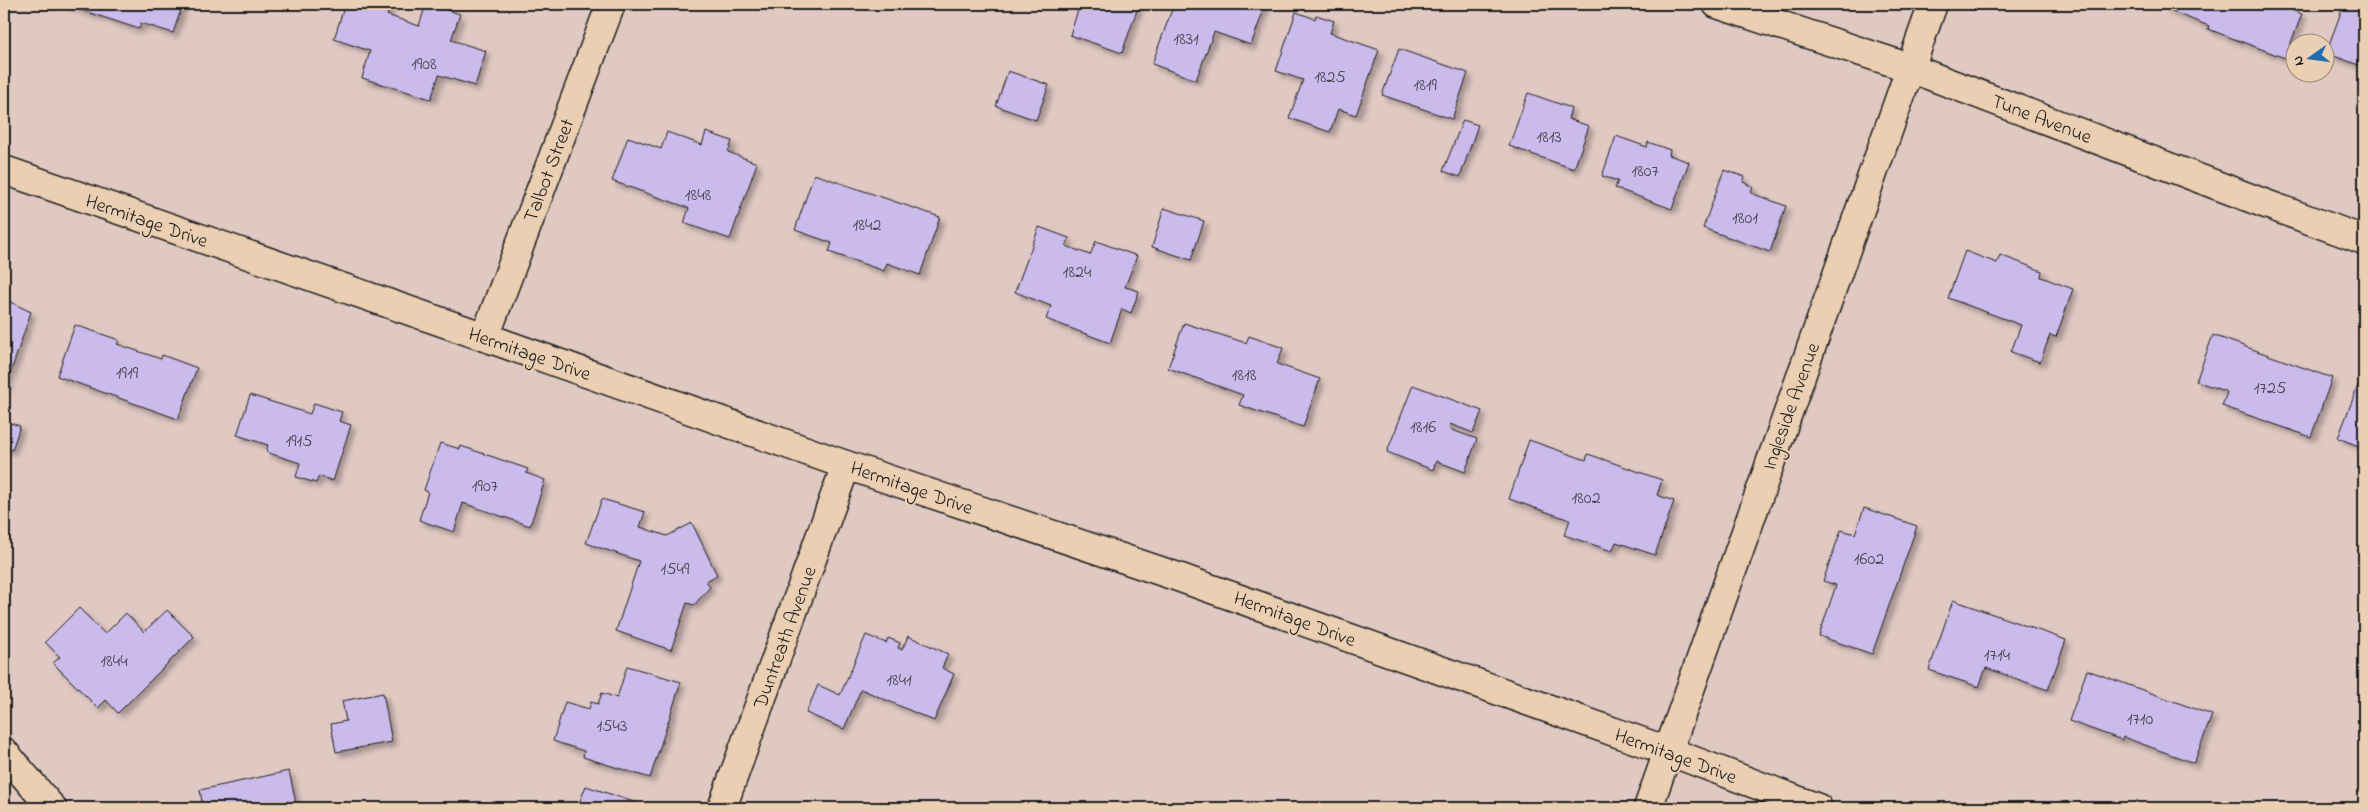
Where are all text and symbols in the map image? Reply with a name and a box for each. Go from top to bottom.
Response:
house number: 1831 [1173,27,1199,53]
north arrow [2286,32,2336,82]
house number: 1908 [411,52,437,78]
text: N [2288,54,2310,68]
house number: 1825 [1314,65,1346,91]
house number: 1819 [1413,73,1437,99]
street label: Tune Avenue [1987,88,2095,153]
street label: Talbot Street [517,115,583,227]
house number: 1813 [1536,125,1562,151]
house number: 1807 [1631,159,1659,185]
house number: 1848 [685,183,712,209]
street label: Hermitage Drive [81,188,212,258]
house number: 1801 [1732,206,1758,232]
house number: 1842 [853,213,881,239]
house number: 1824 [1063,260,1092,286]
street label: Hermitage Drive [464,321,595,391]
street label: Ingleside Avenue [1756,339,1830,475]
house number: 1919 [116,361,139,387]
house number: 1818 [1232,363,1257,389]
house number: 1725 [2254,376,2286,402]
house number: 1816 [1410,415,1436,441]
house number: 1915 [285,429,313,455]
street label: Hermitage Drive [846,455,977,525]
house number: 1907 [472,474,499,500]
house number: 1802 [1571,486,1601,512]
house number: 1602 [1854,547,1884,573]
house number: 1549 [661,557,690,583]
street label: Duntreath Avenue [747,563,826,714]
street label: Hermitage Drive [1229,585,1359,657]
house number: 1714 [1984,643,2011,669]
house number: 1844 [100,649,128,675]
house number: 1841 [886,668,912,694]
house number: 1710 [2127,707,2154,733]
house number: 1543 [597,714,627,740]
street label: Hermitage Drive [1610,722,1740,794]

